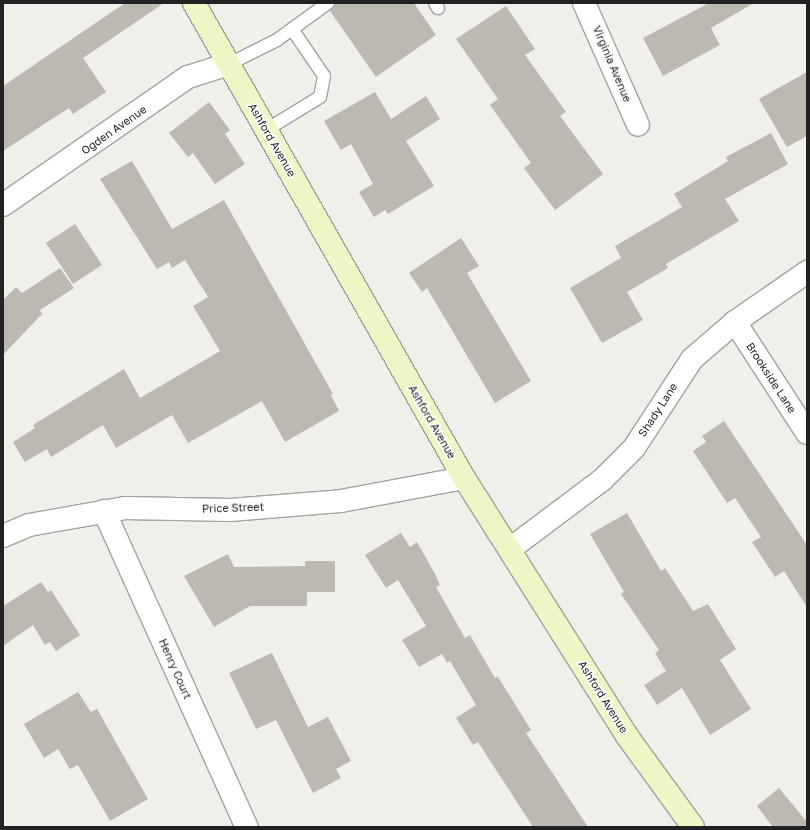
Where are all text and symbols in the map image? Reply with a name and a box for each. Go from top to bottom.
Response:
street label: Virginia Avenue [590,24,634,104]
street label: Ashford Avenue [246,101,298,179]
street label: Ogden Avenue [79,103,149,157]
street label: Brookside Lane [743,340,799,416]
street label: Shady Lane [636,381,680,439]
street label: Ashford Avenue [406,383,458,461]
street label: Price Street [202,500,264,516]
street label: Henry Court [156,637,194,701]
street label: Ashford Avenue [575,658,631,736]

